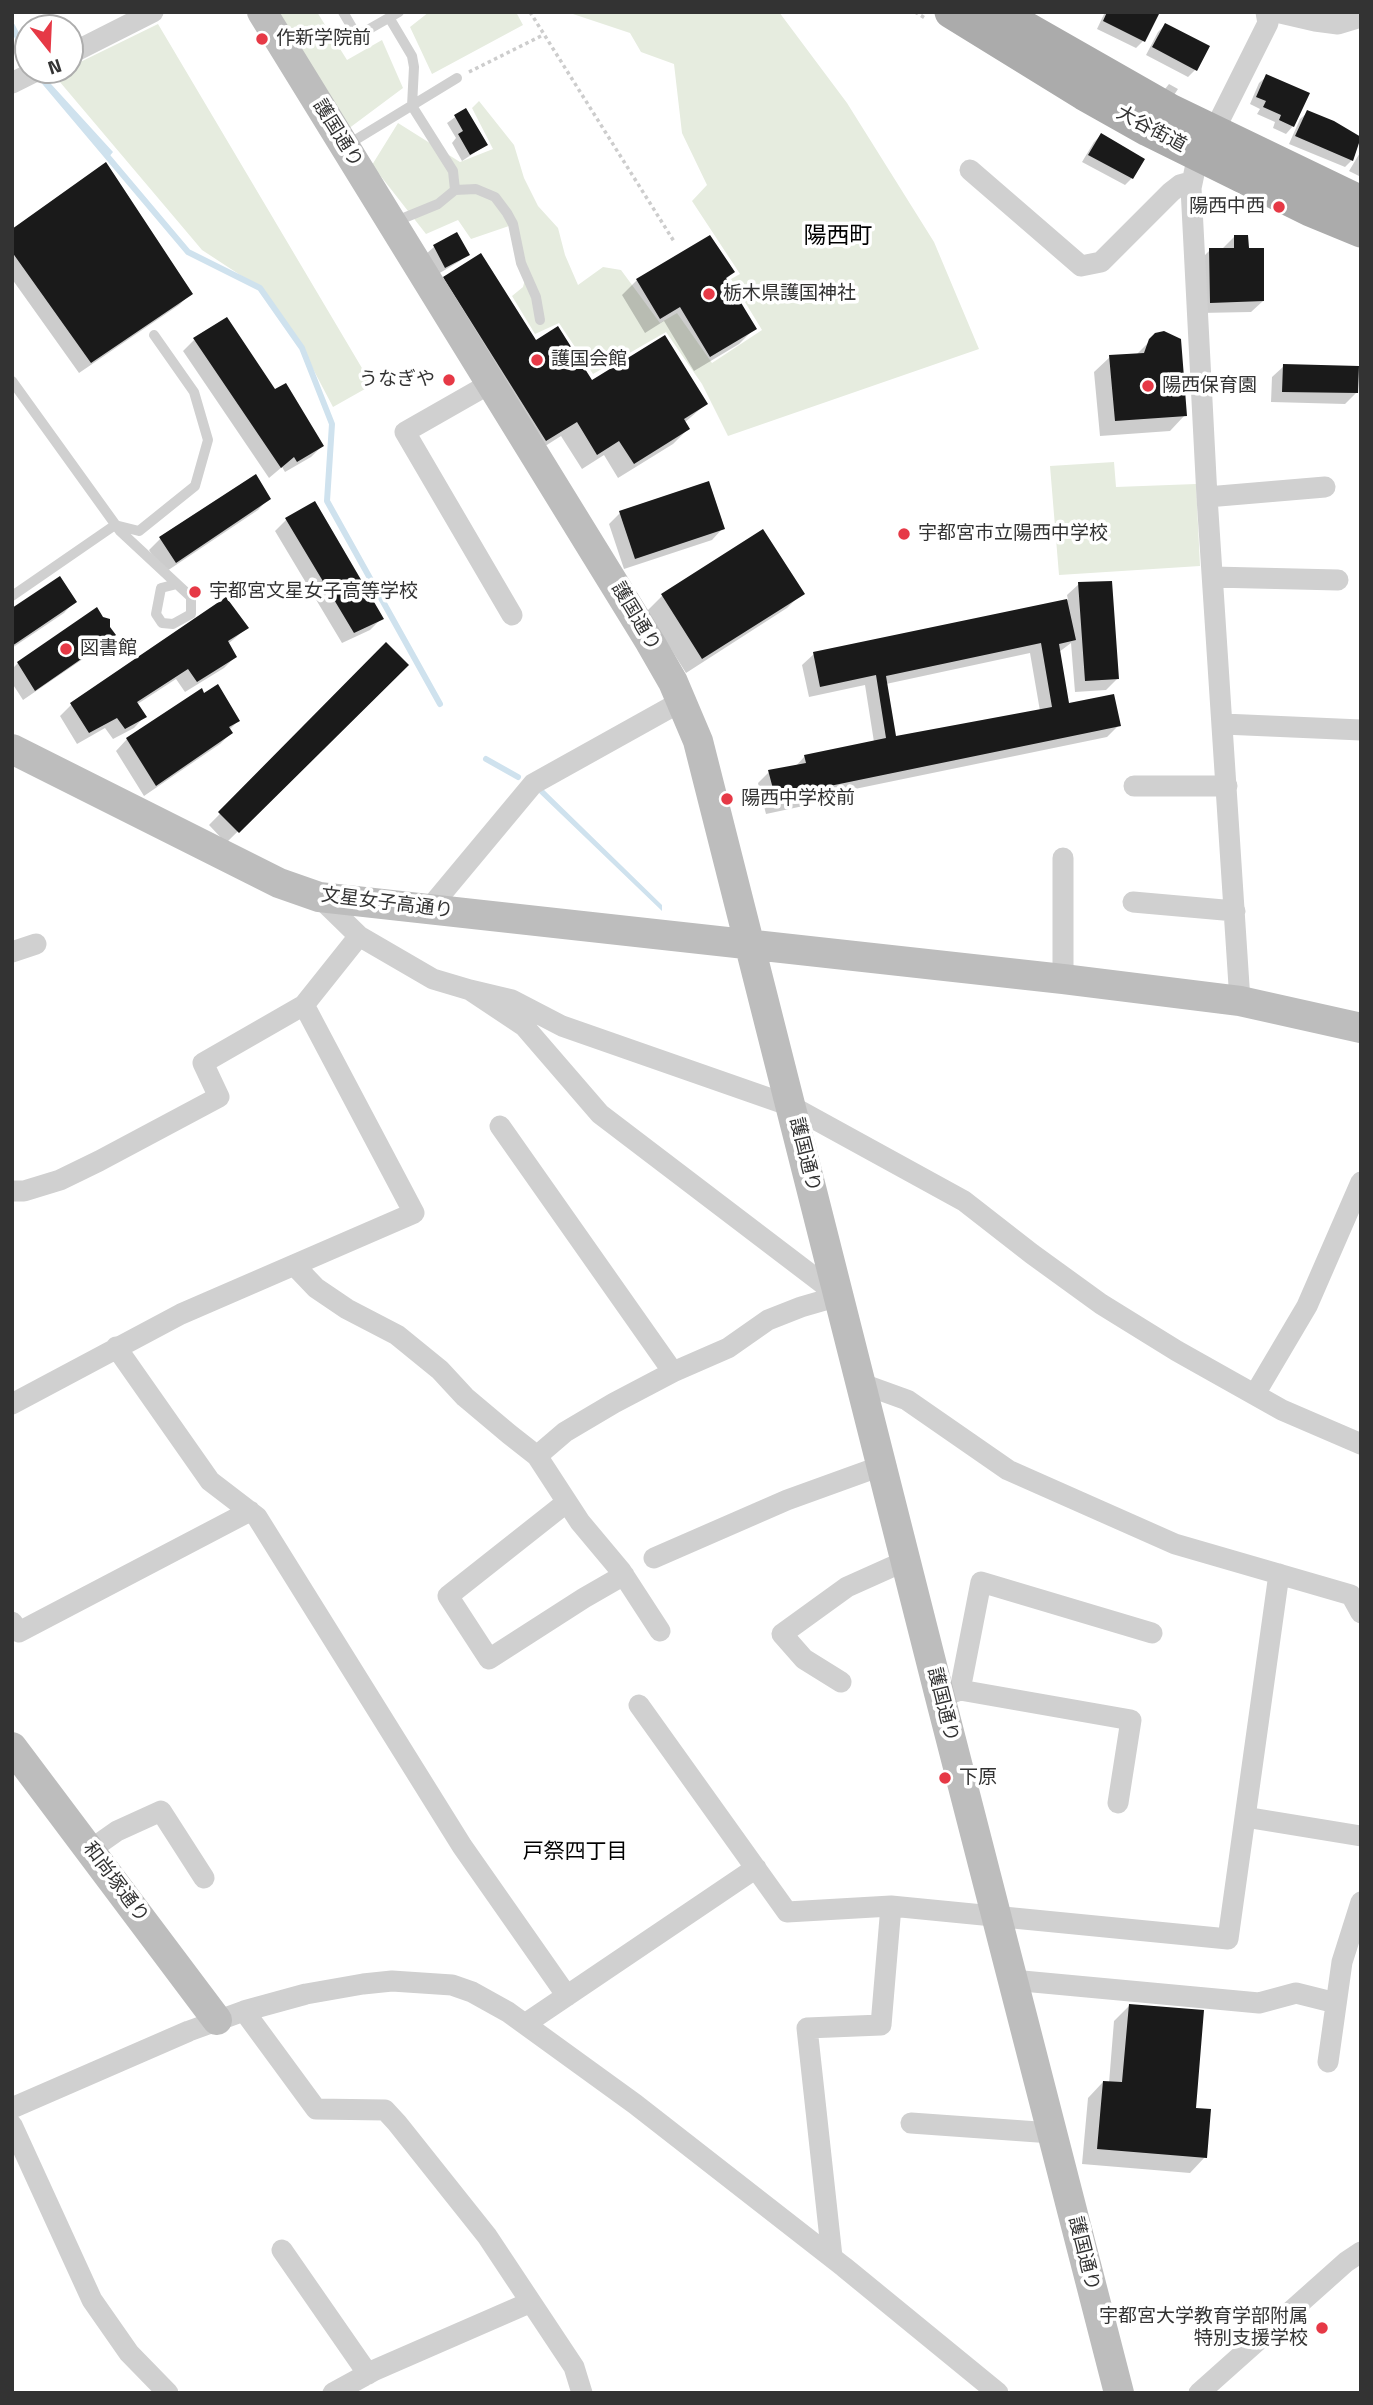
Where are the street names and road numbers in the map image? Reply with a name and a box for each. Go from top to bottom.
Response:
street label: 護国通り [307,96,367,172]
street label: 大谷街道 [1112,102,1190,158]
street label: 護国通り [606,579,664,655]
street label: 文星女子高通り [320,885,454,923]
street label: 護国通り [784,1115,824,1195]
street label: 護国通り [922,1665,962,1745]
street label: 和尚塚通り [77,1838,153,1928]
street label: 護国通り [1063,2214,1103,2294]

